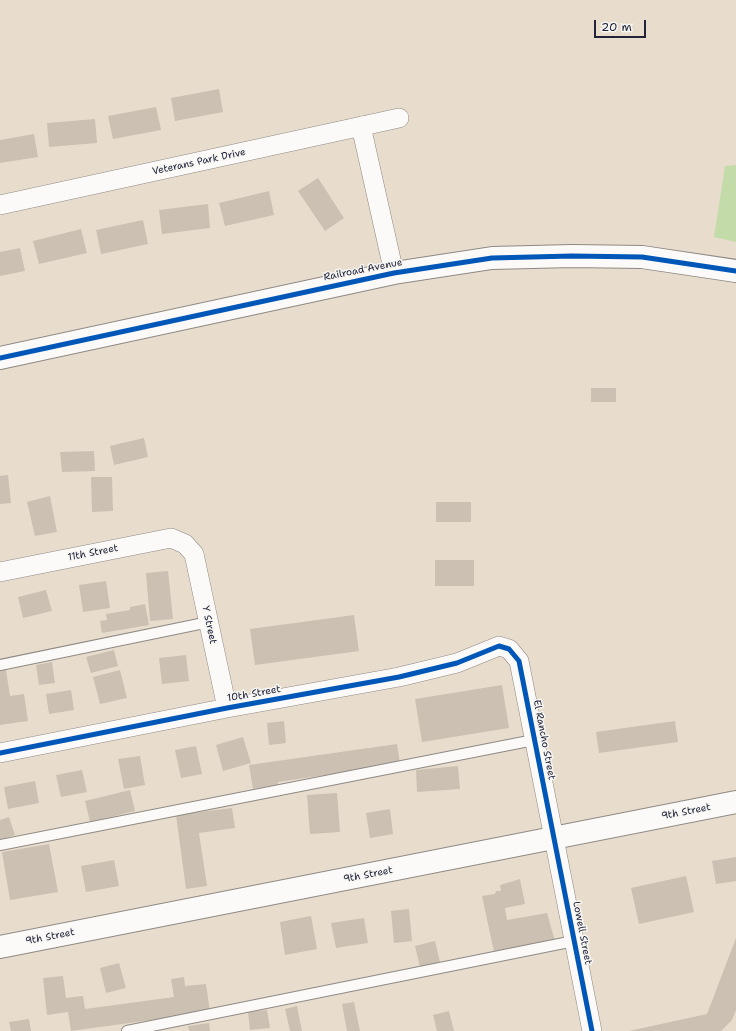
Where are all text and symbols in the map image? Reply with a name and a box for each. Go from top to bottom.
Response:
scale bar [596,12,648,38]
text: 20 m [601,19,632,35]
street label: Veterans Park Drive [151,146,247,178]
street label: Railroad Avenue [323,256,403,284]
street label: 11th Street [67,542,119,564]
street label: Y Street [199,605,219,645]
street label: 10th Street [226,683,282,705]
street label: El Rancho Street [530,699,558,781]
street label: 9th Street [660,801,712,823]
street label: 9th Street [342,864,394,886]
street label: Lowell Street [570,900,594,966]
street label: 9th Street [24,926,76,948]

